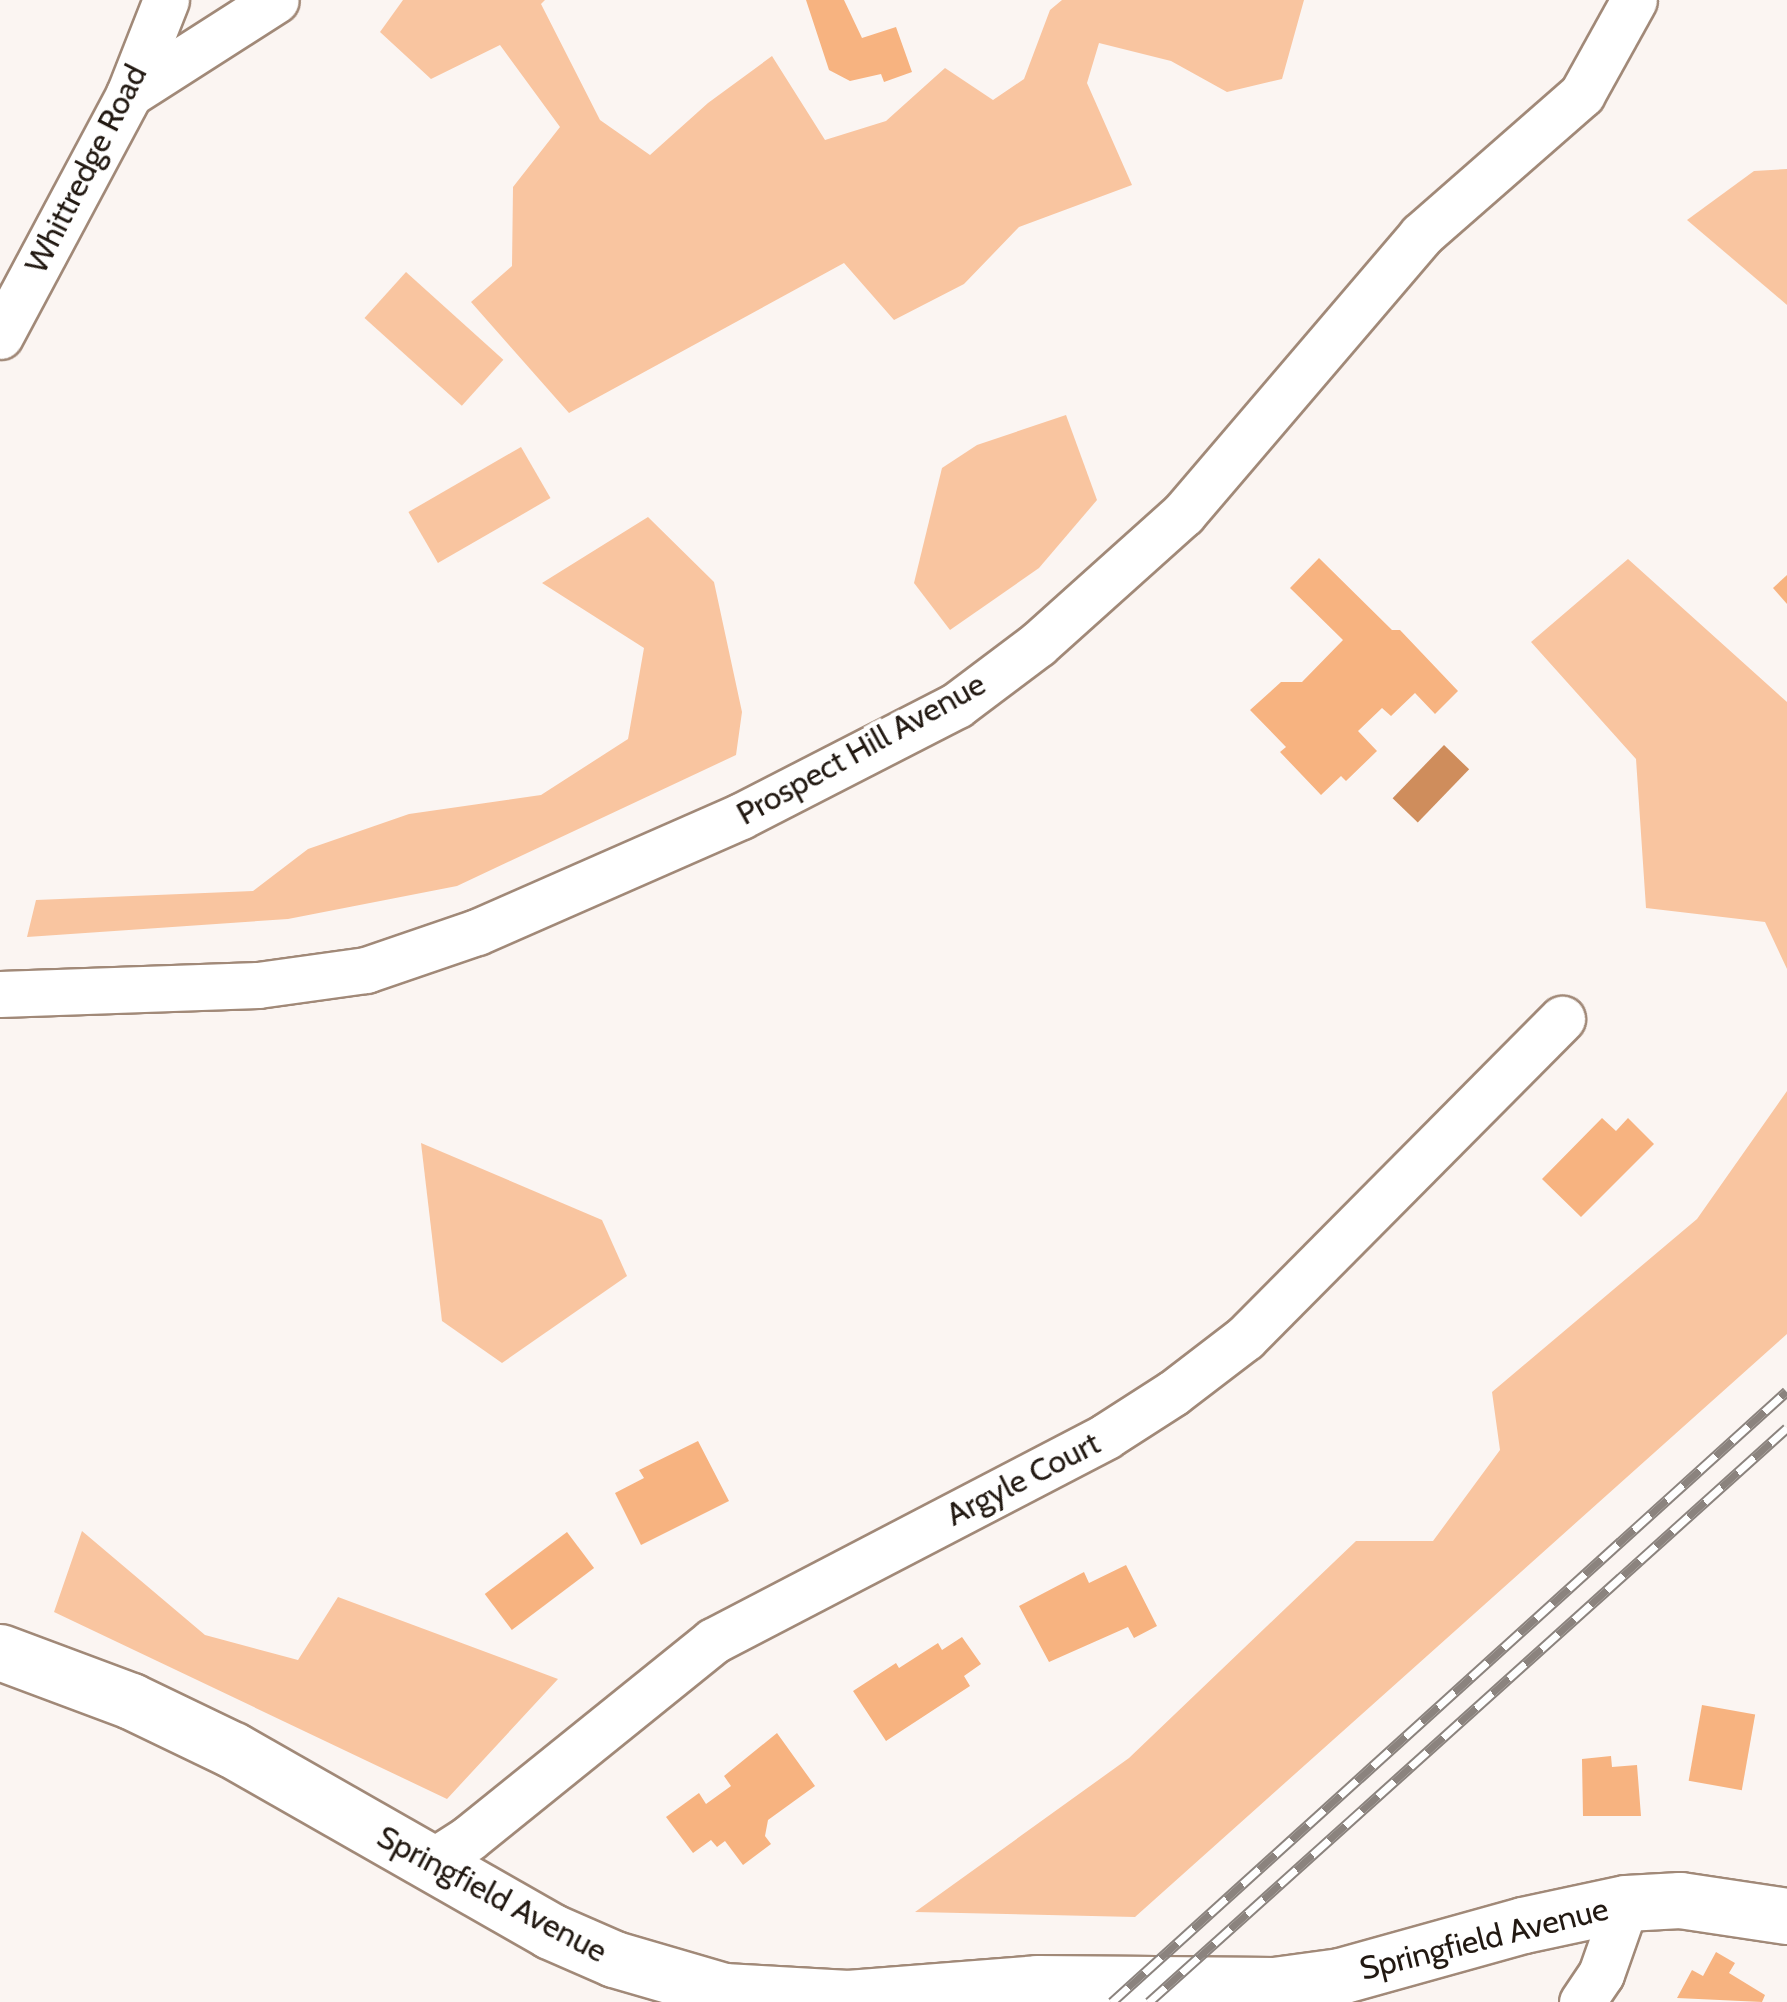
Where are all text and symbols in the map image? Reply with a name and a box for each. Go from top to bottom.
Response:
street label: Whittredge Road [17,58,155,280]
street label: Prospect Hill Avenue [730,665,992,833]
street label: Argyle Court [940,1424,1106,1534]
street label: Springfield Avenue [371,1817,613,1971]
street label: Springfield Avenue [1356,1890,1612,1988]

